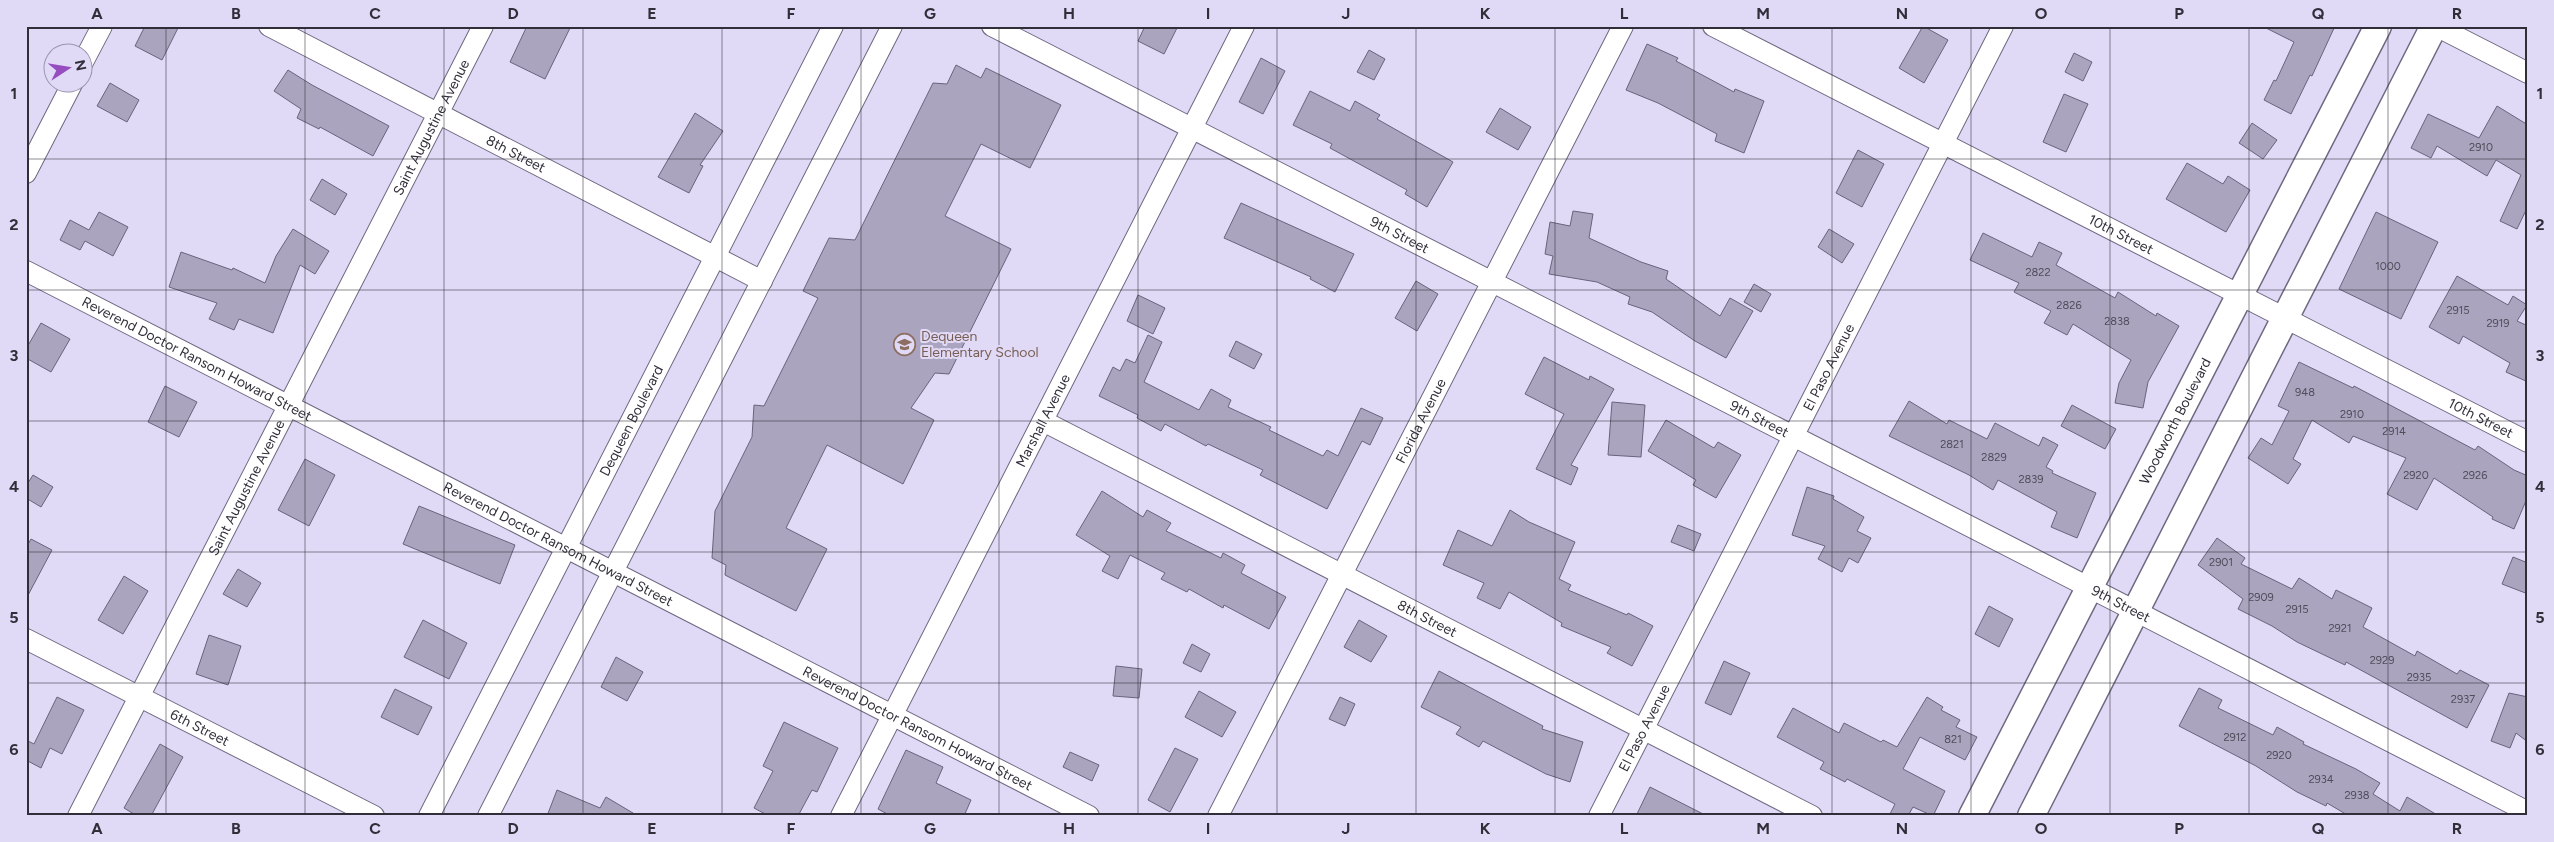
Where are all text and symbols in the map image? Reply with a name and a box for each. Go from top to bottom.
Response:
text: A [91,4,103,23]
text: B [231,4,241,23]
text: C [369,4,381,23]
text: D [507,4,519,23]
text: E [647,4,657,23]
text: F [787,4,796,23]
text: G [924,4,936,23]
text: H [1063,4,1075,23]
text: I [1206,4,1210,23]
text: J [1342,4,1350,23]
text: K [1480,4,1491,23]
text: L [1620,4,1629,23]
text: M [1756,4,1770,23]
text: N [1896,4,1908,23]
text: O [2035,4,2048,23]
text: P [2174,4,2184,23]
text: Q [2312,4,2325,23]
text: R [2452,4,2462,23]
north arrow [42,42,92,92]
street label: Saint Augustine Avenue [389,56,473,198]
text: N [71,58,90,72]
text: 1 [11,84,17,103]
text: 1 [2537,84,2543,103]
street label: 8th Street [483,131,548,176]
house number: 2910 [2469,141,2493,154]
street label: 10th Street [2086,211,2156,258]
street label: 9th Street [1367,213,1432,257]
text: 2 [9,215,19,234]
text: 2 [2535,215,2545,234]
house number: 1000 [2375,260,2401,273]
house number: 2822 [2025,266,2051,279]
street label: Reverend Doctor Ransom Howard Street [79,293,315,424]
house number: 2826 [2056,299,2082,312]
house number: 2915 [2446,304,2470,317]
house number: 2838 [2104,315,2130,328]
house number: 2919 [2486,317,2510,330]
street label: El Paso Avenue [1799,321,1858,414]
place label: Dequeen Elementary School [921,328,1039,361]
school or university icon: Dequeen Elementary School [893,332,917,356]
text: 3 [10,346,19,365]
text: 3 [2536,346,2545,365]
street label: Woodworth Boulevard [2135,355,2214,487]
street label: Dequeen Boulevard [596,362,667,479]
street label: Marshall Avenue [1012,371,1074,470]
street label: Florida Avenue [1392,375,1449,466]
house number: 948 [2295,386,2315,399]
street label: 10th Street [2445,394,2516,442]
street label: 9th Street [1727,397,1792,441]
house number: 2910 [2340,408,2364,421]
street label: Saint Augustine Avenue [204,417,288,558]
house number: 2914 [2382,425,2406,438]
house number: 2821 [1940,438,1964,451]
house number: 2829 [1981,451,2007,464]
house number: 2920 [2403,469,2429,482]
house number: 2926 [2463,469,2487,482]
house number: 2839 [2018,473,2044,486]
text: 4 [9,477,19,496]
text: 4 [2535,477,2545,496]
street label: Reverend Doctor Ransom Howard Street [440,478,676,610]
house number: 2901 [2209,556,2233,569]
street label: 9th Street [2089,582,2153,626]
house number: 2909 [2248,591,2274,604]
street label: 8th Street [1395,596,1460,641]
house number: 2915 [2285,603,2309,616]
text: 5 [9,608,19,627]
text: 5 [2535,608,2545,627]
house number: 2921 [2328,622,2352,635]
house number: 2929 [2370,654,2394,667]
street label: Reverend Doctor Ransom Howard Street [800,662,1035,794]
house number: 2935 [2407,671,2431,684]
street label: El Paso Avenue [1615,681,1674,774]
house number: 2937 [2451,693,2475,706]
street label: 6th Street [168,705,232,749]
house number: 2912 [2223,731,2247,744]
house number: 821 [1944,733,1962,746]
text: 6 [9,740,19,759]
text: 6 [2535,740,2545,759]
house number: 2920 [2266,749,2292,762]
house number: 2934 [2308,773,2334,786]
house number: 2938 [2344,789,2370,802]
text: A [91,819,103,838]
text: B [231,819,241,838]
text: C [369,819,381,838]
text: D [507,819,519,838]
text: E [647,819,657,838]
text: F [787,819,796,838]
text: G [924,819,936,838]
text: H [1063,819,1075,838]
text: I [1206,819,1210,838]
text: J [1342,819,1350,838]
text: K [1480,819,1491,838]
text: L [1620,819,1629,838]
text: M [1756,819,1770,838]
text: N [1896,819,1908,838]
text: O [2035,819,2048,838]
text: P [2174,819,2184,838]
text: Q [2312,819,2325,838]
text: R [2452,819,2462,838]

